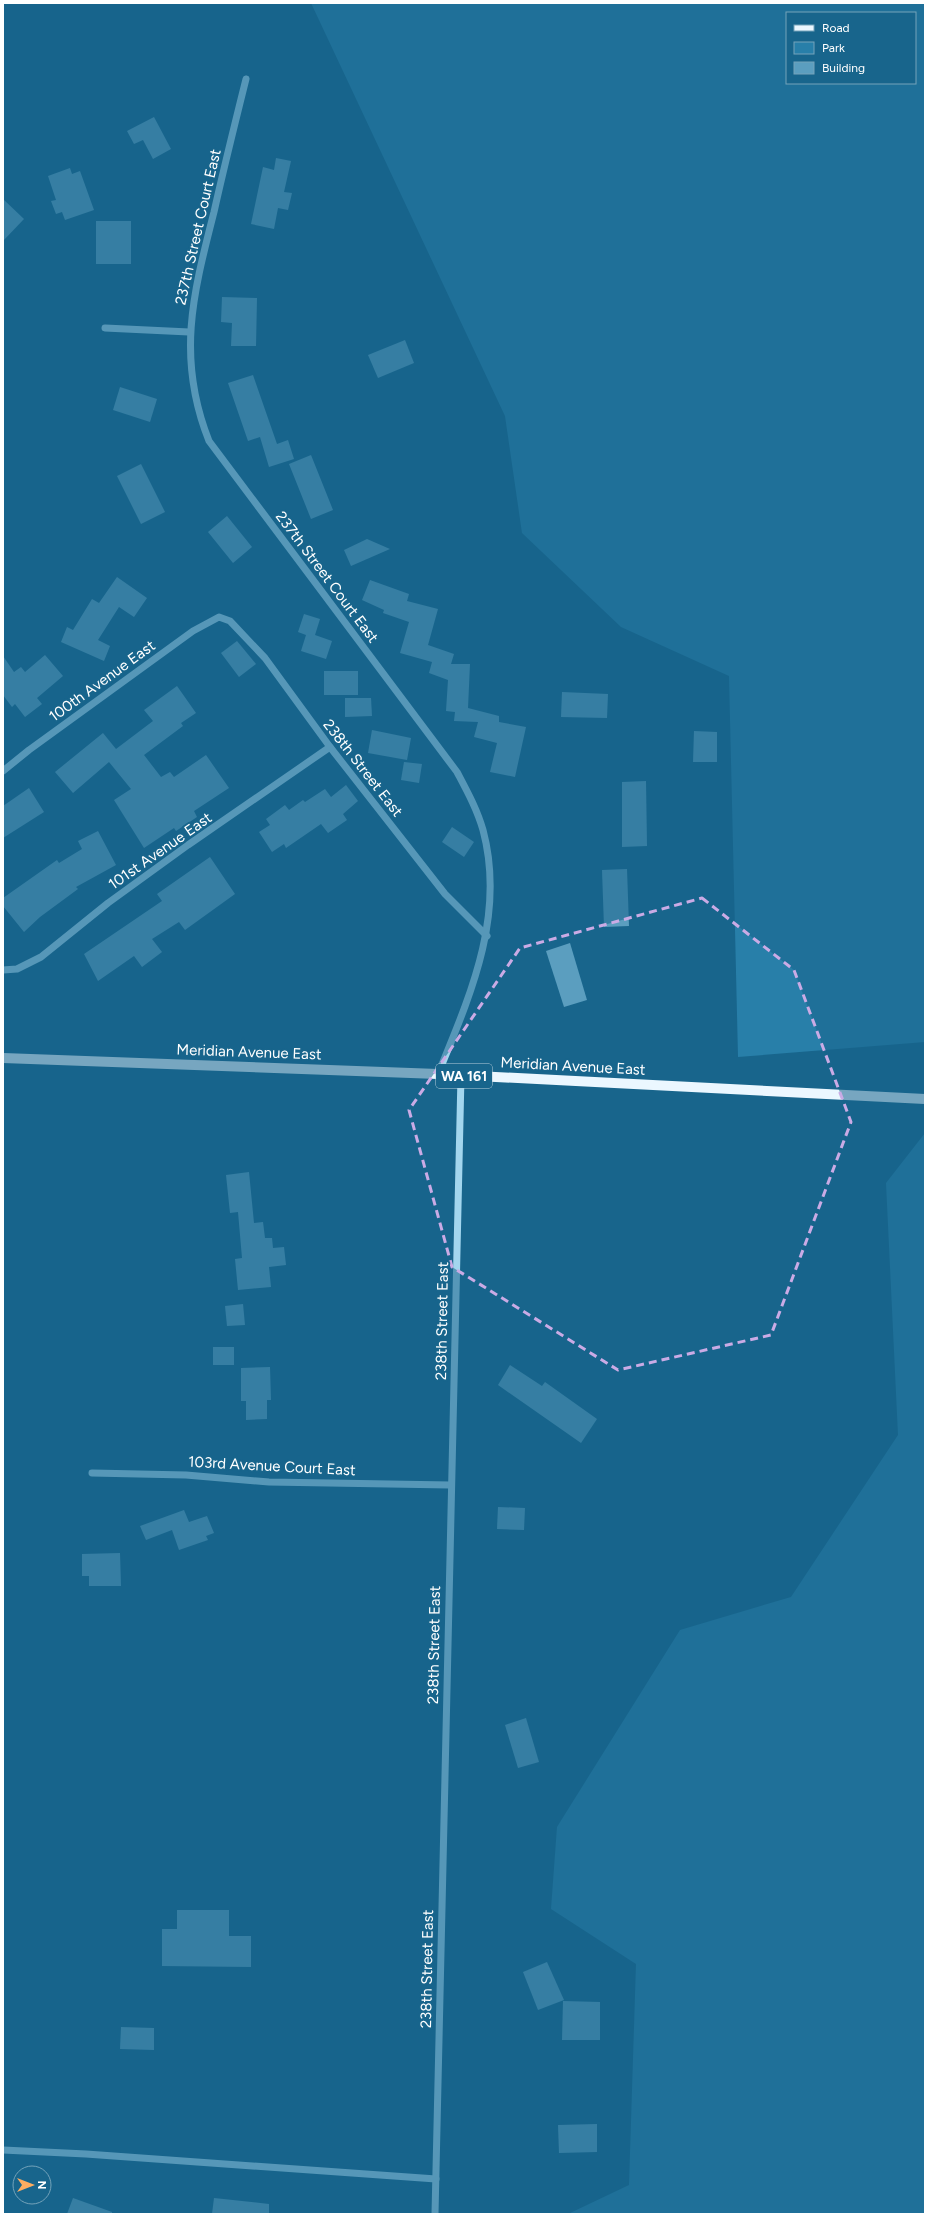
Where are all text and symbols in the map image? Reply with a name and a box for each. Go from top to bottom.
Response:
legend [786,12,916,84]
text: Road [822,21,850,35]
text: Park [822,41,845,55]
text: Building [822,61,865,75]
street label: 237th Street Court East [171,147,225,307]
street label: 237th Street Court East [272,508,382,646]
street label: 100th Avenue East [45,636,159,726]
street label: 238th Street East [319,716,407,820]
street label: 101st Avenue East [105,808,215,893]
street label: Meridian Avenue East [176,1040,322,1064]
street label: Meridian Avenue East [500,1053,646,1079]
road number: WA 161 [436,1064,492,1088]
street label: 238th Street East [432,1261,452,1380]
street label: 103rd Avenue Court East [188,1453,356,1479]
street label: 238th Street East [424,1585,444,1704]
street label: 238th Street East [417,1909,437,2028]
north arrow [12,2165,52,2205]
text: N [35,2181,48,2189]

